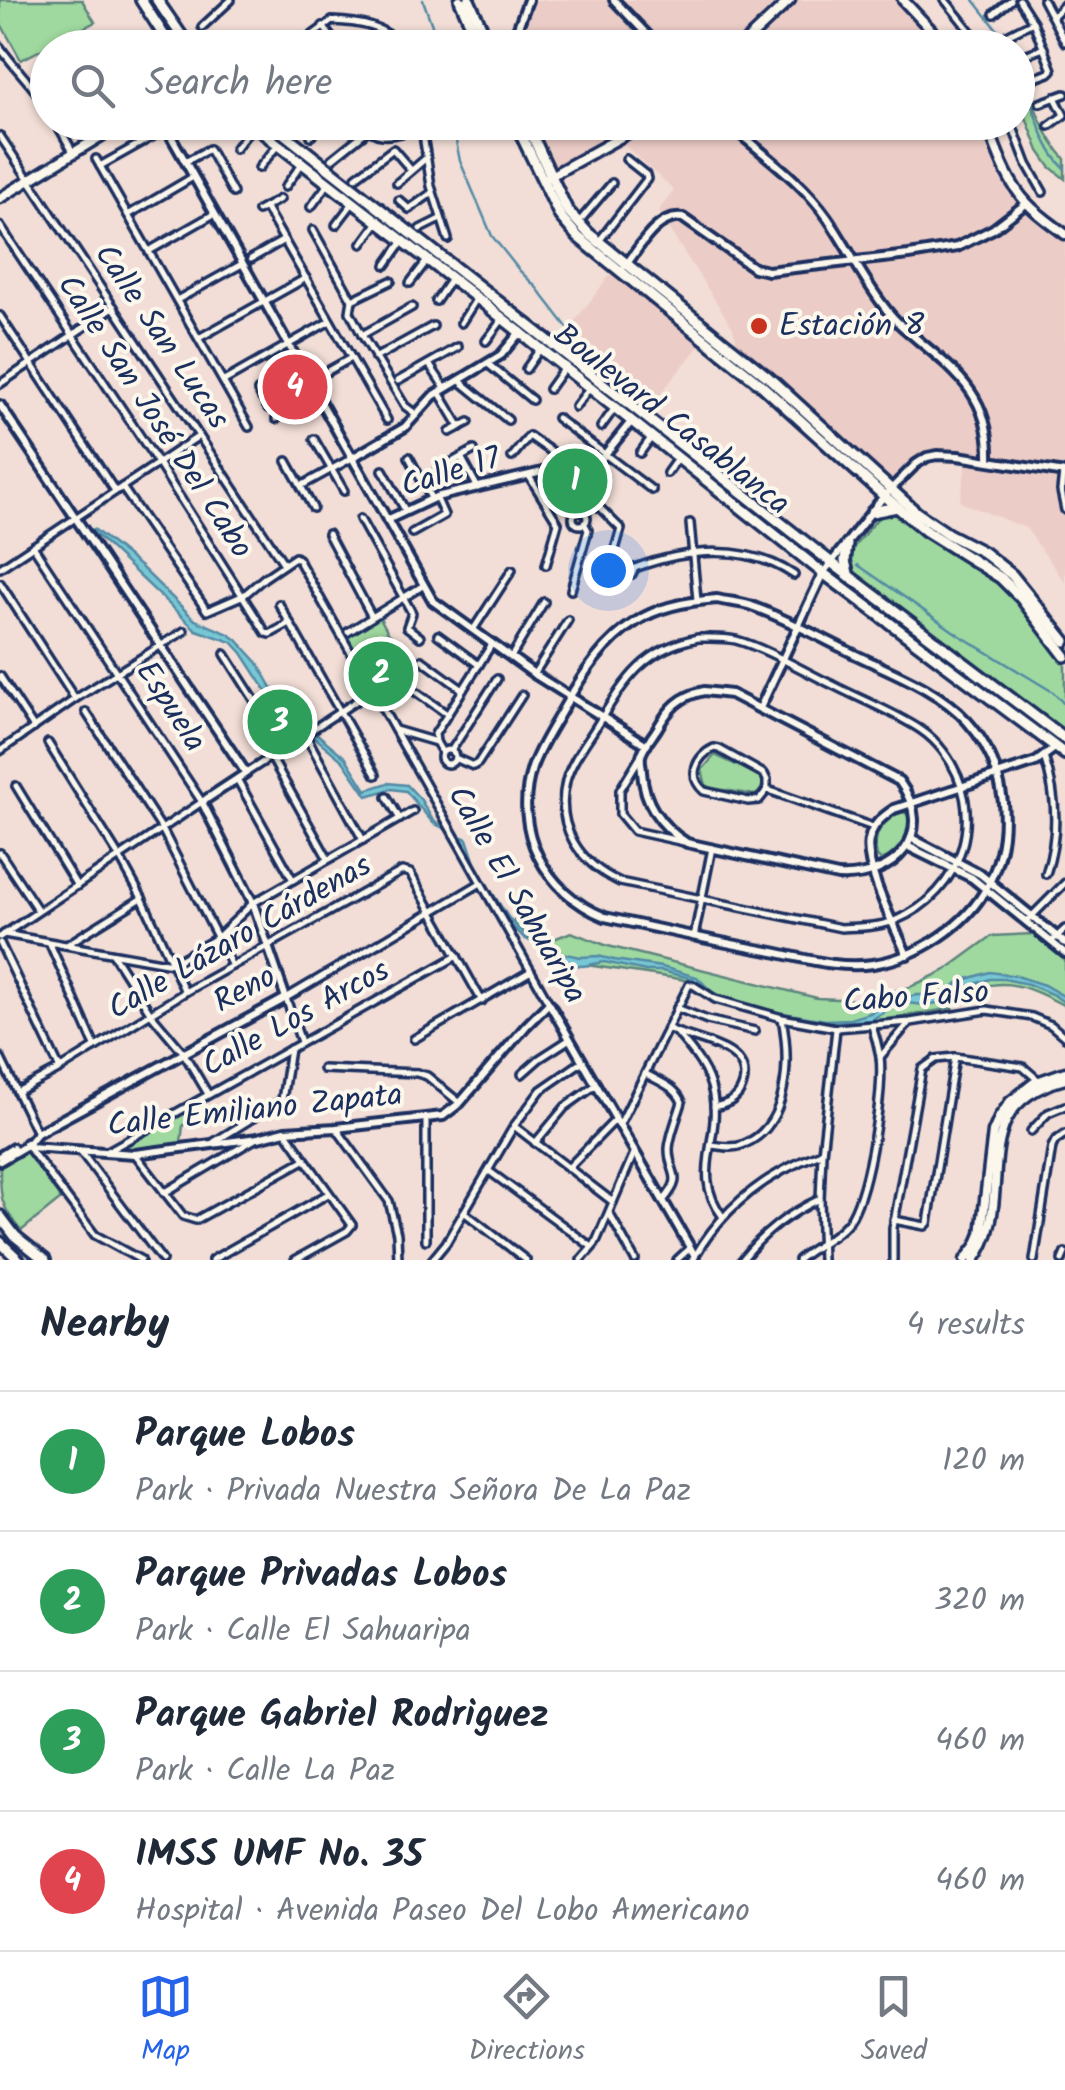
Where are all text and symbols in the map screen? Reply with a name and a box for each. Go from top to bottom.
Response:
search box [30,30,1035,140]
text: Search here [145,55,332,115]
icon: search [65,58,120,113]
street label: Calle San Lucas [80,234,242,441]
street label: Calle San José Del Cabo [43,265,265,569]
place label: Estación 8 [779,301,925,352]
street label: Boulevard Casablanca [541,311,801,529]
marker: Estación 8 [748,315,770,337]
pin: 4 [262,350,328,424]
street label: Calle 17 [395,433,508,512]
pin: 1 [542,444,608,518]
your location [583,545,634,596]
pin: 2 [348,636,414,712]
street label: Espuela [121,651,219,763]
pin: 3 [248,684,312,760]
street label: Calle El Sahuaripa [433,776,599,1014]
street label: Calle Lázaro Cárdenas [98,841,382,1034]
street label: Calle Los Arcos [193,946,400,1092]
street label: Reno [204,952,286,1028]
street label: Cabo Falso [841,967,991,1029]
street label: Calle Emiliano Zapata [105,1070,405,1152]
text: Nearby [40,1292,169,1359]
text: 4 results [907,1300,1025,1351]
text: Parque Lobos [135,1406,355,1466]
text: 1 [68,1436,77,1487]
text: 120 m [942,1436,1025,1487]
text: Park · Privada Nuestra Señora De La Paz [135,1466,691,1517]
text: Parque Privadas Lobos [135,1546,507,1606]
text: 2 [63,1576,82,1627]
text: 320 m [934,1576,1025,1627]
text: Park · Calle El Sahuaripa [135,1606,471,1657]
text: Parque Gabriel Rodriguez [135,1686,549,1746]
text: 3 [64,1716,81,1767]
text: 460 m [935,1716,1025,1767]
text: Park · Calle La Paz [135,1746,395,1797]
text: IMSS UMF No. 35 [135,1826,424,1886]
text: 4 [64,1856,81,1907]
text: 460 m [935,1856,1025,1907]
text: Hospital · Avenida Paseo Del Lobo Americano [135,1886,750,1937]
tab: Map [138,1969,193,2074]
tab: Directions [469,1969,585,2074]
tab: Saved [861,1969,927,2074]

